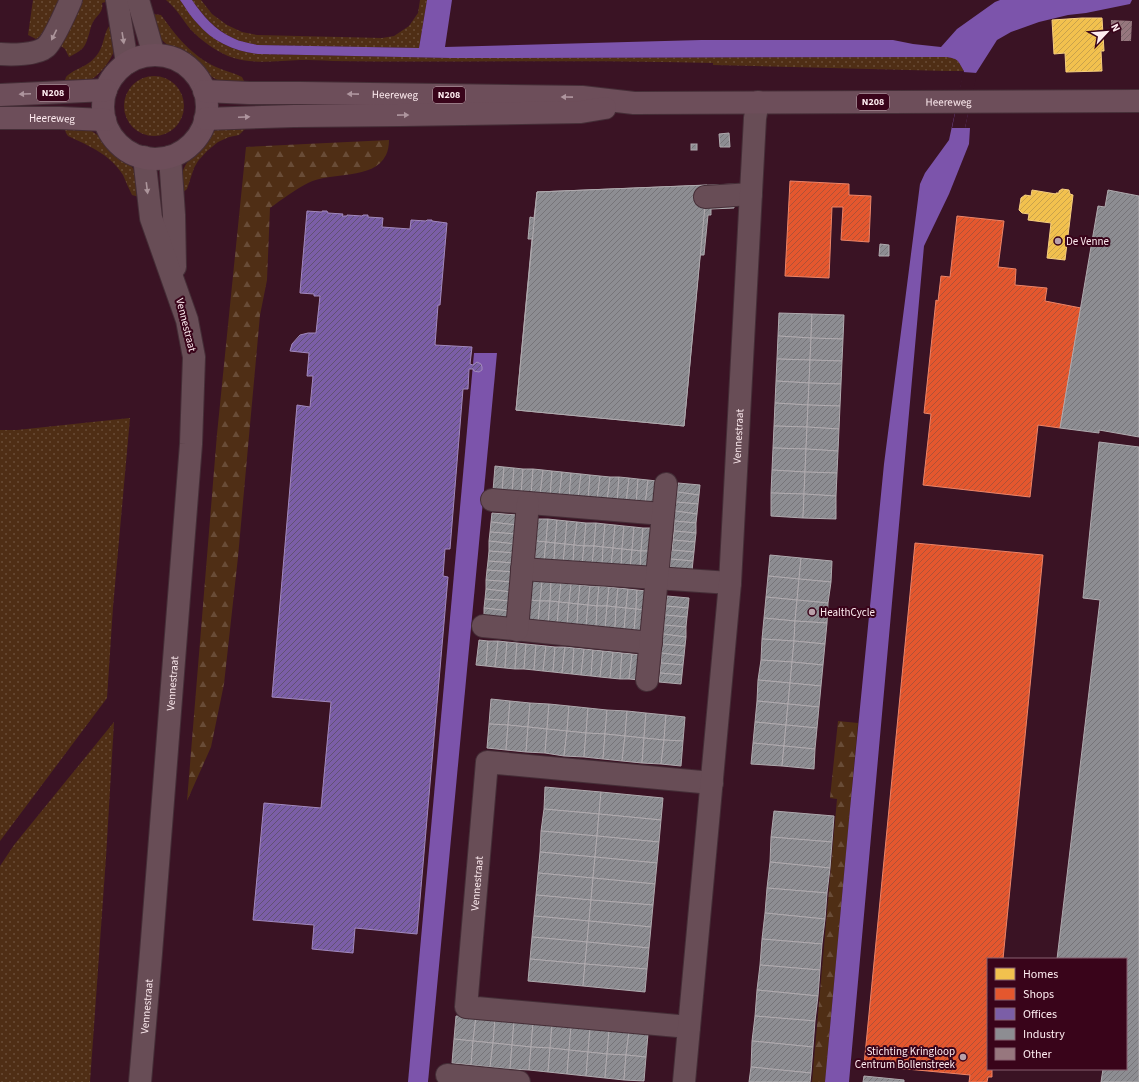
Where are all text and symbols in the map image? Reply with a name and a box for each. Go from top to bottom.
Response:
north arrow [1087,12,1127,52]
text: N [1107,21,1124,34]
one-way arrow [51,30,57,41]
one-way arrow [120,32,126,44]
road number: N208 [37,85,69,101]
street label: Heereweg [372,87,419,102]
road number: N208 [433,87,465,103]
one-way arrow [347,90,359,97]
one-way arrow [19,91,31,98]
one-way arrow [560,94,573,100]
road number: N208 [857,94,889,110]
street label: Heereweg [925,94,972,109]
street label: Heereweg [29,110,76,126]
one-way arrow [397,112,410,118]
one-way arrow [238,114,250,121]
one-way arrow [144,182,150,194]
place label: De Venne [1066,234,1109,249]
marker: De Venne [1053,236,1063,246]
street label: Vennestraat [172,297,200,354]
street label: Vennestraat [729,408,747,464]
place label: HealthCycle [820,605,876,620]
marker: HealthCycle [807,607,817,617]
street label: Vennestraat [163,655,182,711]
street label: Vennestraat [467,855,486,911]
legend [987,958,1127,1070]
text: Homes [1023,966,1058,983]
street label: Vennestraat [137,978,156,1034]
text: Shops [1023,986,1054,1003]
text: Offices [1023,1006,1057,1023]
text: Industry [1023,1026,1065,1043]
place label: Stichting Kringloop Centrum Bollenstreek [855,1044,956,1072]
text: Other [1023,1046,1053,1063]
marker: Stichting Kringloop Centrum Bollenstreek [958,1052,968,1062]

